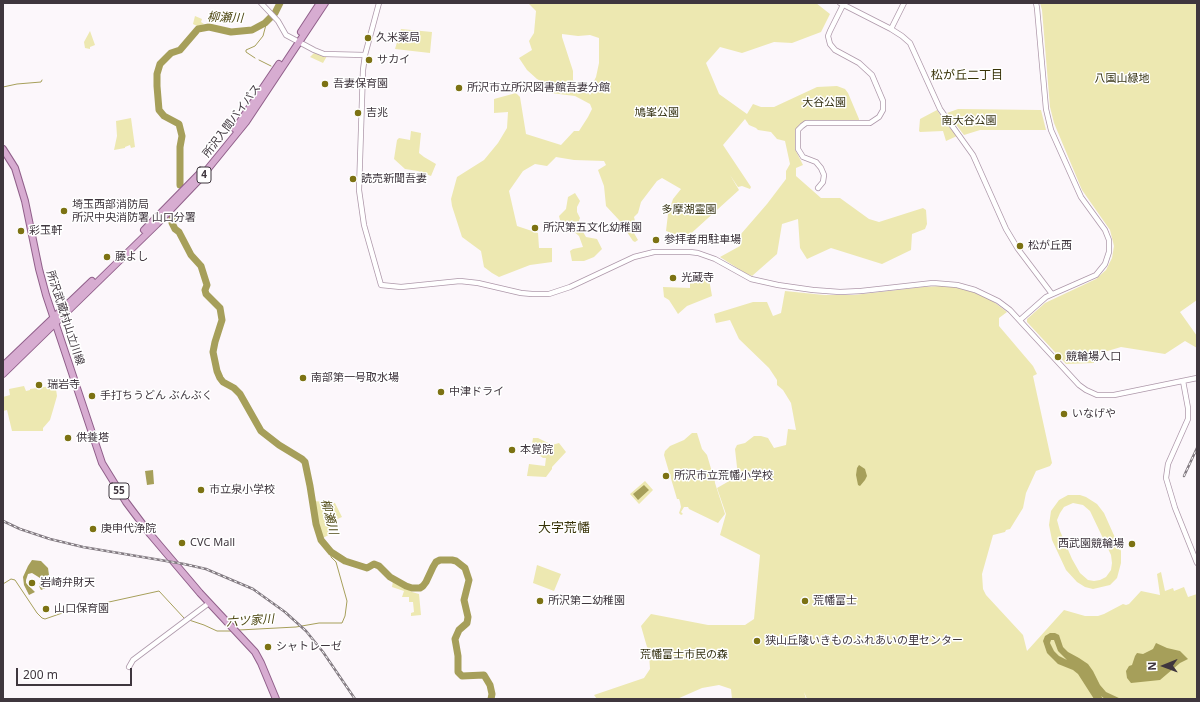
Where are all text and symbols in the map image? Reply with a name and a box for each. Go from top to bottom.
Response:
water label: 柳瀬川 [207,10,243,26]
place label: 久米薬局 [376,31,420,45]
marker: 久米薬局 [363,33,373,43]
place label: サカイ [377,53,410,67]
marker: サカイ [364,55,374,65]
district label: 松が丘二丁目 [931,69,1003,83]
park label: 八国山緑地 [1095,72,1149,86]
place label: 吾妻保育園 [333,77,388,91]
marker: 吾妻保育園 [320,79,330,89]
place label: 所沢市立所沢図書館吾妻分館 [467,81,610,95]
street label: 所沢入間バイパス [200,82,264,160]
marker: 所沢市立所沢図書館吾妻分館 [454,83,464,93]
park label: 大谷公園 [802,96,846,110]
place label: 吉兆 [366,106,388,120]
park label: 鳩峯公園 [635,106,679,120]
marker: 吉兆 [353,108,363,118]
park label: 南大谷公園 [942,114,996,128]
road number: 4 [197,167,211,183]
place label: 読売新聞吾妻 [361,172,427,186]
marker: 読売新聞吾妻 [348,174,358,184]
place label: 埼玉西部消防局 所沢中央消防署 山口分署 [72,198,196,224]
park label: 多摩湖霊園 [662,203,716,217]
marker: 埼玉西部消防局 所沢中央消防署 山口分署 [59,206,69,216]
place label: 所沢第五文化幼稚園 [543,221,642,235]
marker: 所沢第五文化幼稚園 [530,223,540,233]
place label: 彩玉軒 [29,224,62,238]
marker: 彩玉軒 [16,226,26,236]
place label: 参拝者用駐車場 [664,233,741,247]
marker: 参拝者用駐車場 [651,235,661,245]
place label: 松が丘西 [1028,239,1072,253]
marker: 松が丘西 [1015,241,1025,251]
place label: 藤よし [115,250,148,264]
marker: 藤よし [102,252,112,262]
street label: 所沢武蔵村山立川線 [43,269,87,367]
place label: 光蔵寺 [681,271,714,285]
marker: 光蔵寺 [668,273,678,283]
place label: 競輪場入口 [1066,350,1121,364]
marker: 競輪場入口 [1053,352,1063,362]
place label: 南部第一号取水場 [311,371,399,385]
marker: 南部第一号取水場 [298,373,308,383]
place label: 瑞岩寺 [47,378,80,392]
marker: 瑞岩寺 [34,380,44,390]
place label: 中津ドライ [449,385,504,399]
marker: 中津ドライ [436,387,446,397]
place label: 手打ちうどん ぶんぶく [100,389,213,403]
marker: 手打ちうどん ぶんぶく [87,391,97,401]
place label: いなげや [1072,407,1116,421]
marker: いなげや [1059,409,1069,419]
place label: 供養塔 [76,431,109,445]
marker: 供養塔 [63,433,73,443]
place label: 本覚院 [520,443,553,457]
marker: 本覚院 [507,445,517,455]
place label: 所沢市立荒幡小学校 [674,469,773,483]
marker: 所沢市立荒幡小学校 [661,471,671,481]
road number: 55 [109,483,129,499]
place label: 市立泉小学校 [209,483,275,497]
marker: 市立泉小学校 [196,485,206,495]
water label: 柳瀬川 [318,498,340,536]
district label: 大字荒幡 [538,520,590,536]
place label: 庚申代浄院 [101,522,156,536]
marker: 庚申代浄院 [88,524,98,534]
place label: CVC Mall [190,536,235,550]
place label: 西武園競輪場 [1058,537,1124,551]
marker: CVC Mall [177,538,187,548]
marker: 西武園競輪場 [1127,539,1137,549]
place label: 岩崎弁財天 [40,576,95,590]
marker: 岩崎弁財天 [27,578,37,588]
place label: 所沢第二幼稚園 [548,594,625,608]
place label: 荒幡富士 [813,594,857,608]
marker: 所沢第二幼稚園 [535,596,545,606]
marker: 荒幡富士 [800,596,810,606]
place label: 山口保育園 [54,602,109,616]
marker: 山口保育園 [41,604,51,614]
water label: 六ツ家川 [226,612,274,630]
place label: 狭山丘陵いきものふれあいの里センター [765,634,963,648]
marker: 狭山丘陵いきものふれあいの里センター [752,636,762,646]
place label: シャトレーゼ [276,640,342,654]
marker: シャトレーゼ [263,642,273,652]
north arrow [1144,646,1184,686]
park label: 荒幡富士市民の森 [640,648,728,662]
scale bar [18,660,134,686]
text: N [1144,662,1159,671]
text: 200 m [23,666,58,683]

